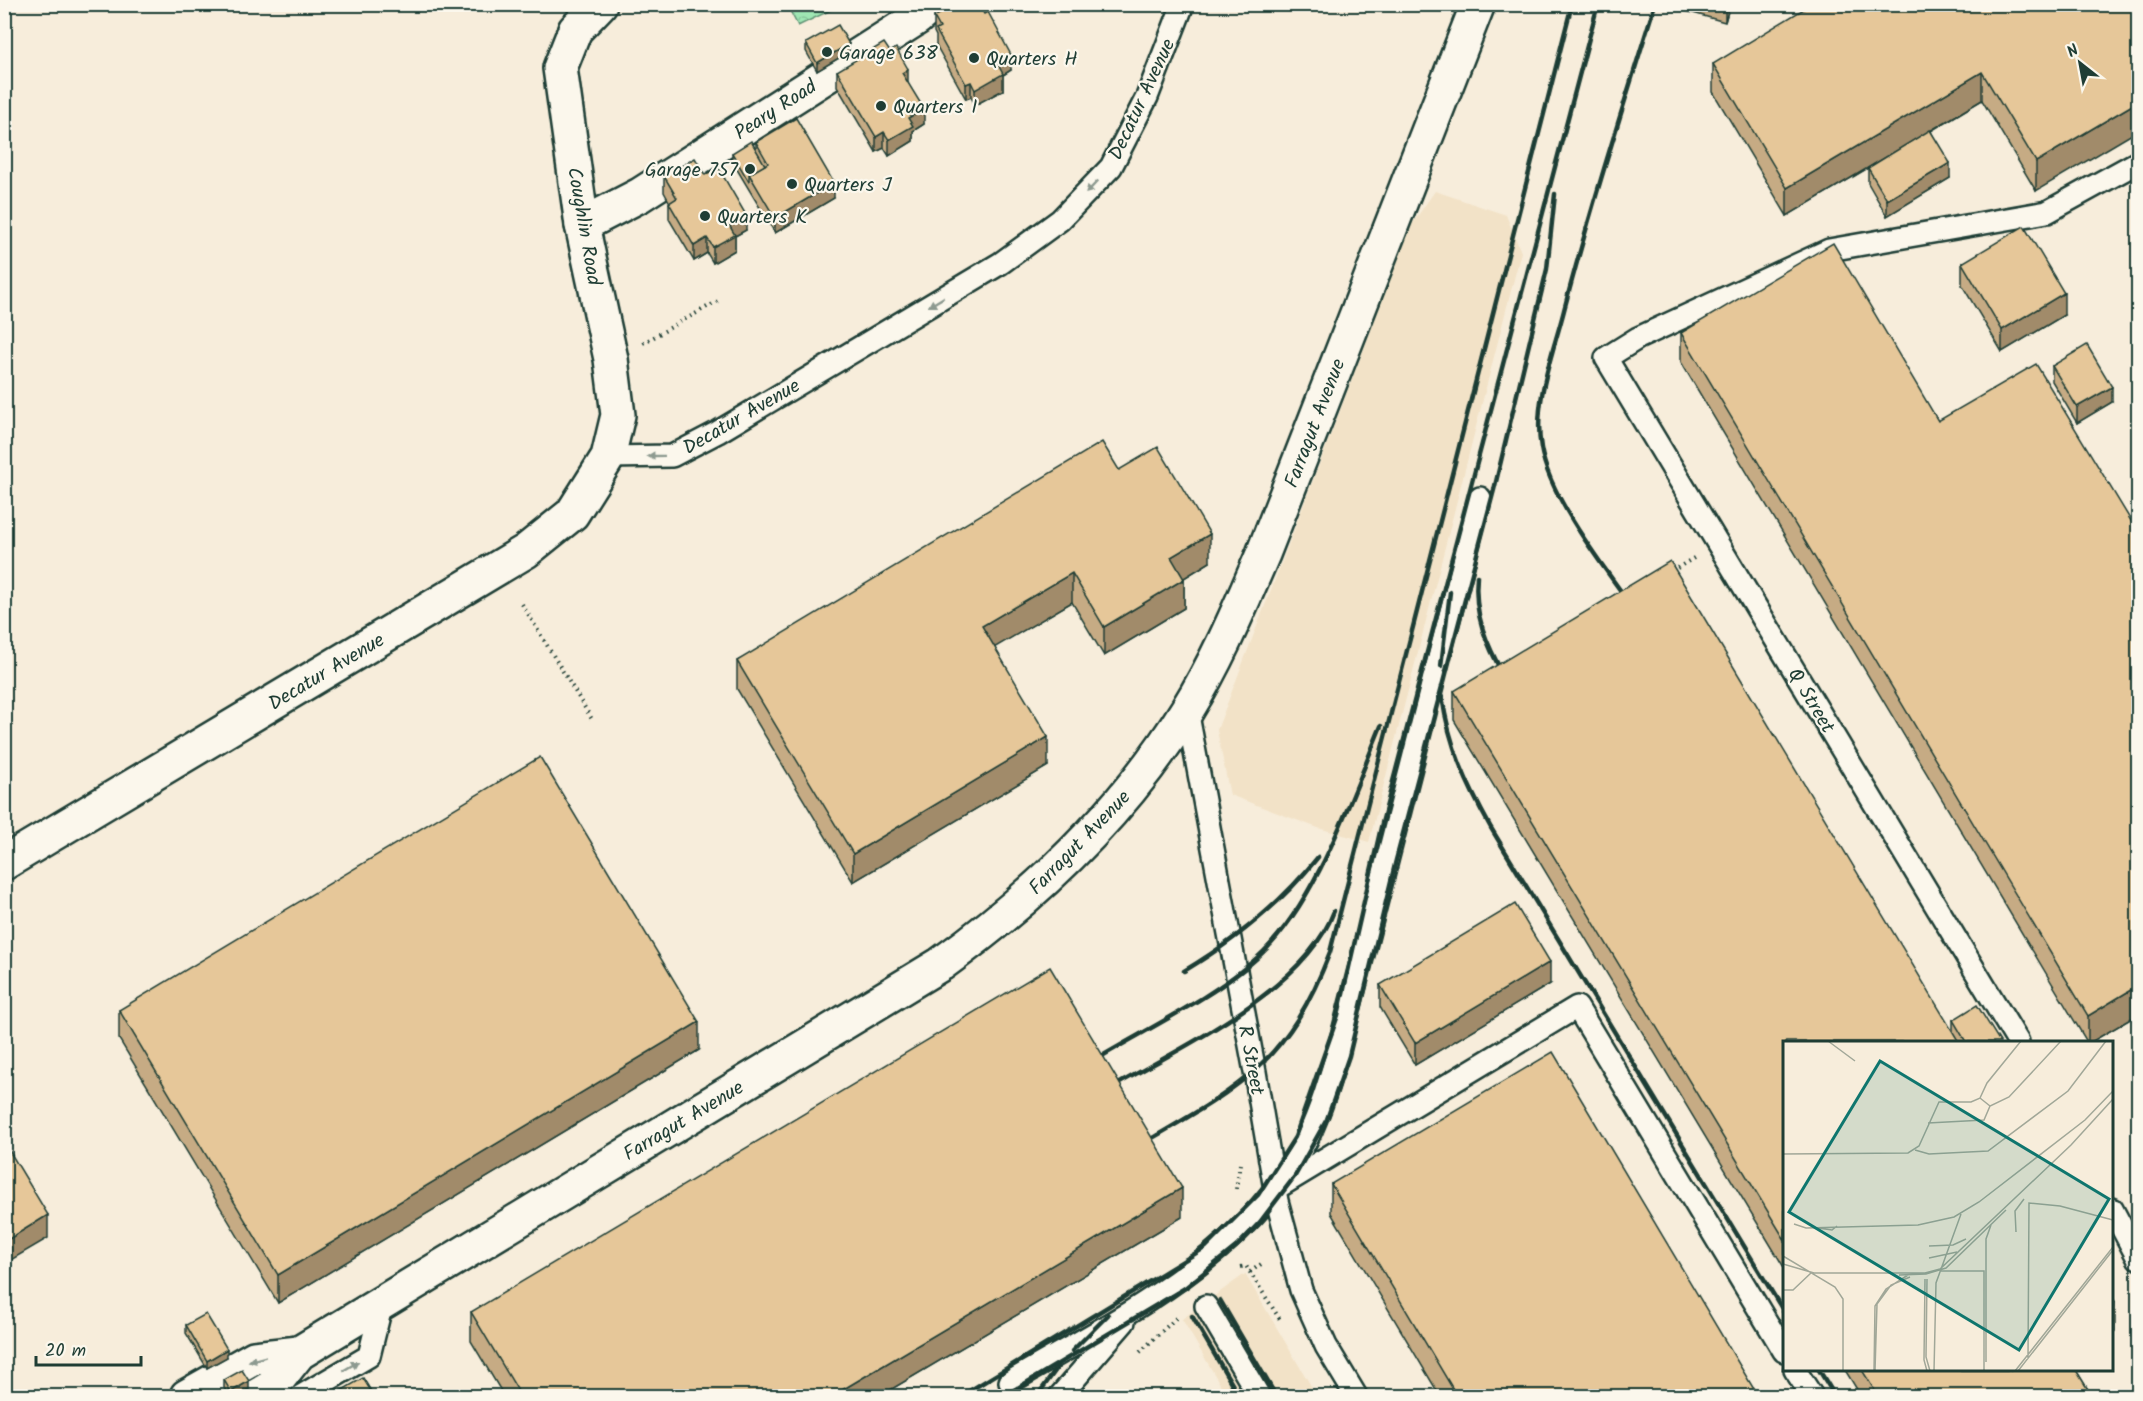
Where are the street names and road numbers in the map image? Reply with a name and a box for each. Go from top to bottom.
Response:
street label: Decatur Avenue [1101,34,1185,166]
street label: Peary Road [728,71,825,150]
street label: Coughlin Road [557,165,609,289]
street label: Farragut Avenue [1277,354,1355,493]
street label: Decatur Avenue [677,371,807,464]
street label: Decatur Avenue [263,625,391,720]
street label: Q Street [1778,662,1843,740]
street label: Farragut Avenue [1022,783,1139,904]
street label: R Street [1228,1023,1273,1098]
street label: Farragut Avenue [617,1073,751,1171]

